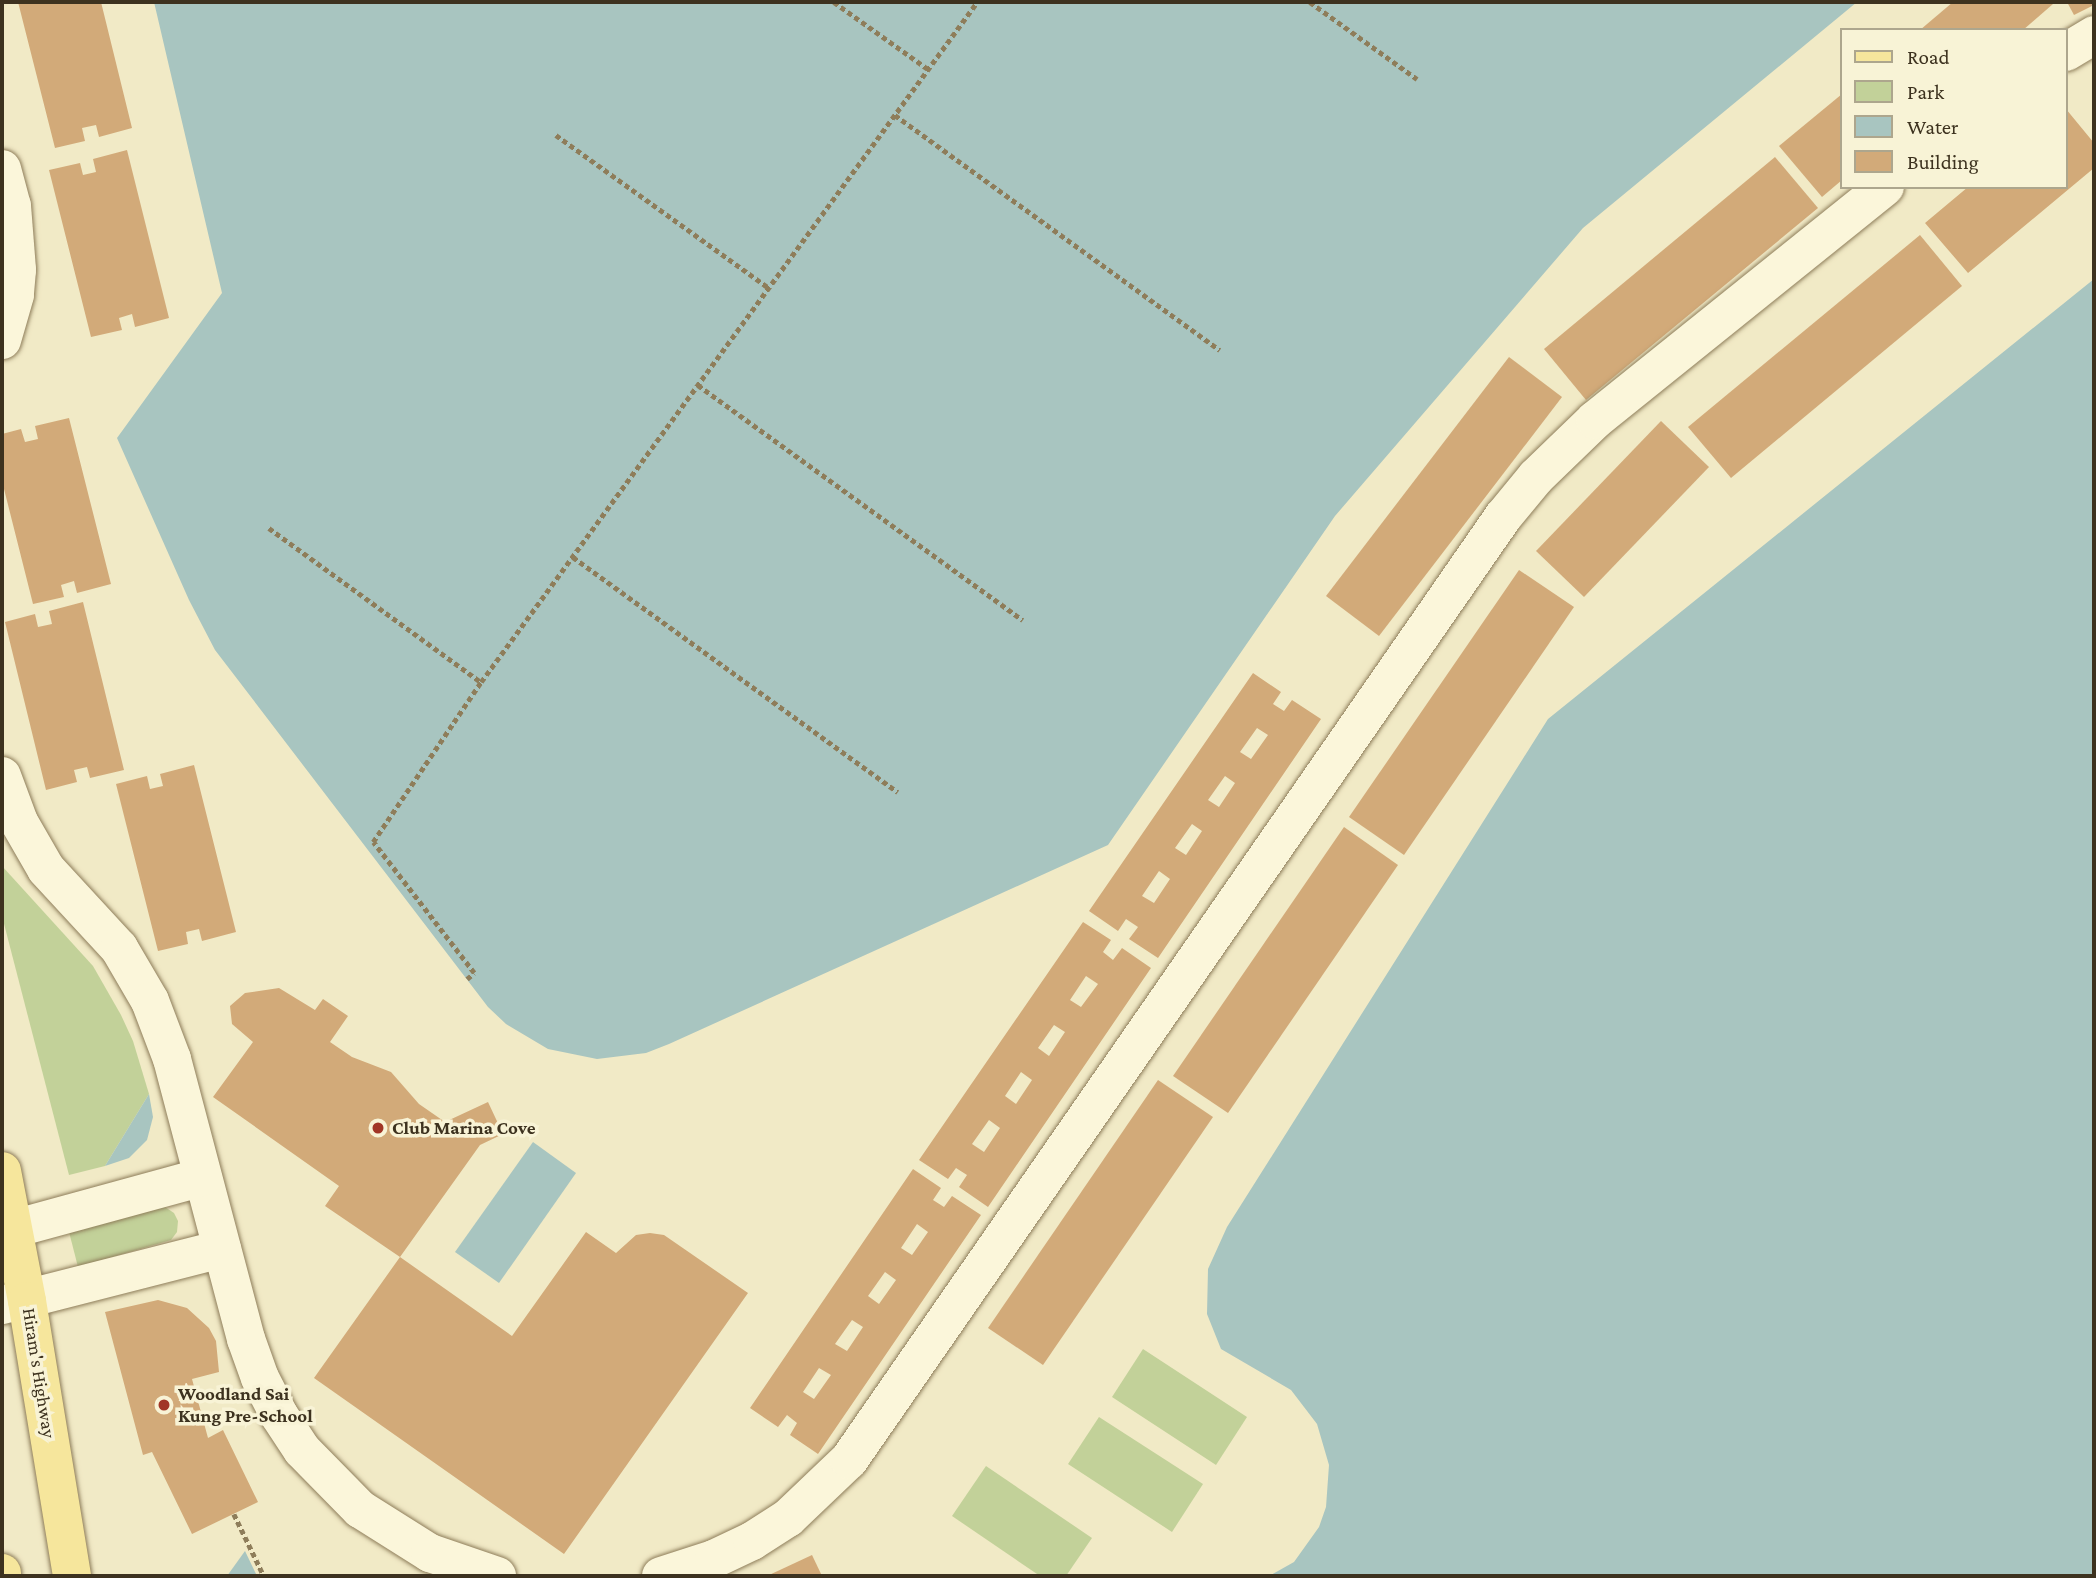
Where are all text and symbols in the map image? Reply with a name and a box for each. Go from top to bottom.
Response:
legend [1840,28,2068,189]
text: Road [1907,45,1950,69]
text: Park [1907,80,1944,104]
text: Water [1907,115,1959,139]
text: Building [1907,150,1979,174]
place label: Club Marina Cove [392,1117,536,1139]
marker: Club Marina Cove [370,1120,386,1136]
street label: Hiram's Highway [17,1306,61,1440]
place label: Woodland Sai Kung Pre-School [178,1383,313,1427]
marker: Woodland Sai Kung Pre-School [156,1397,172,1413]

